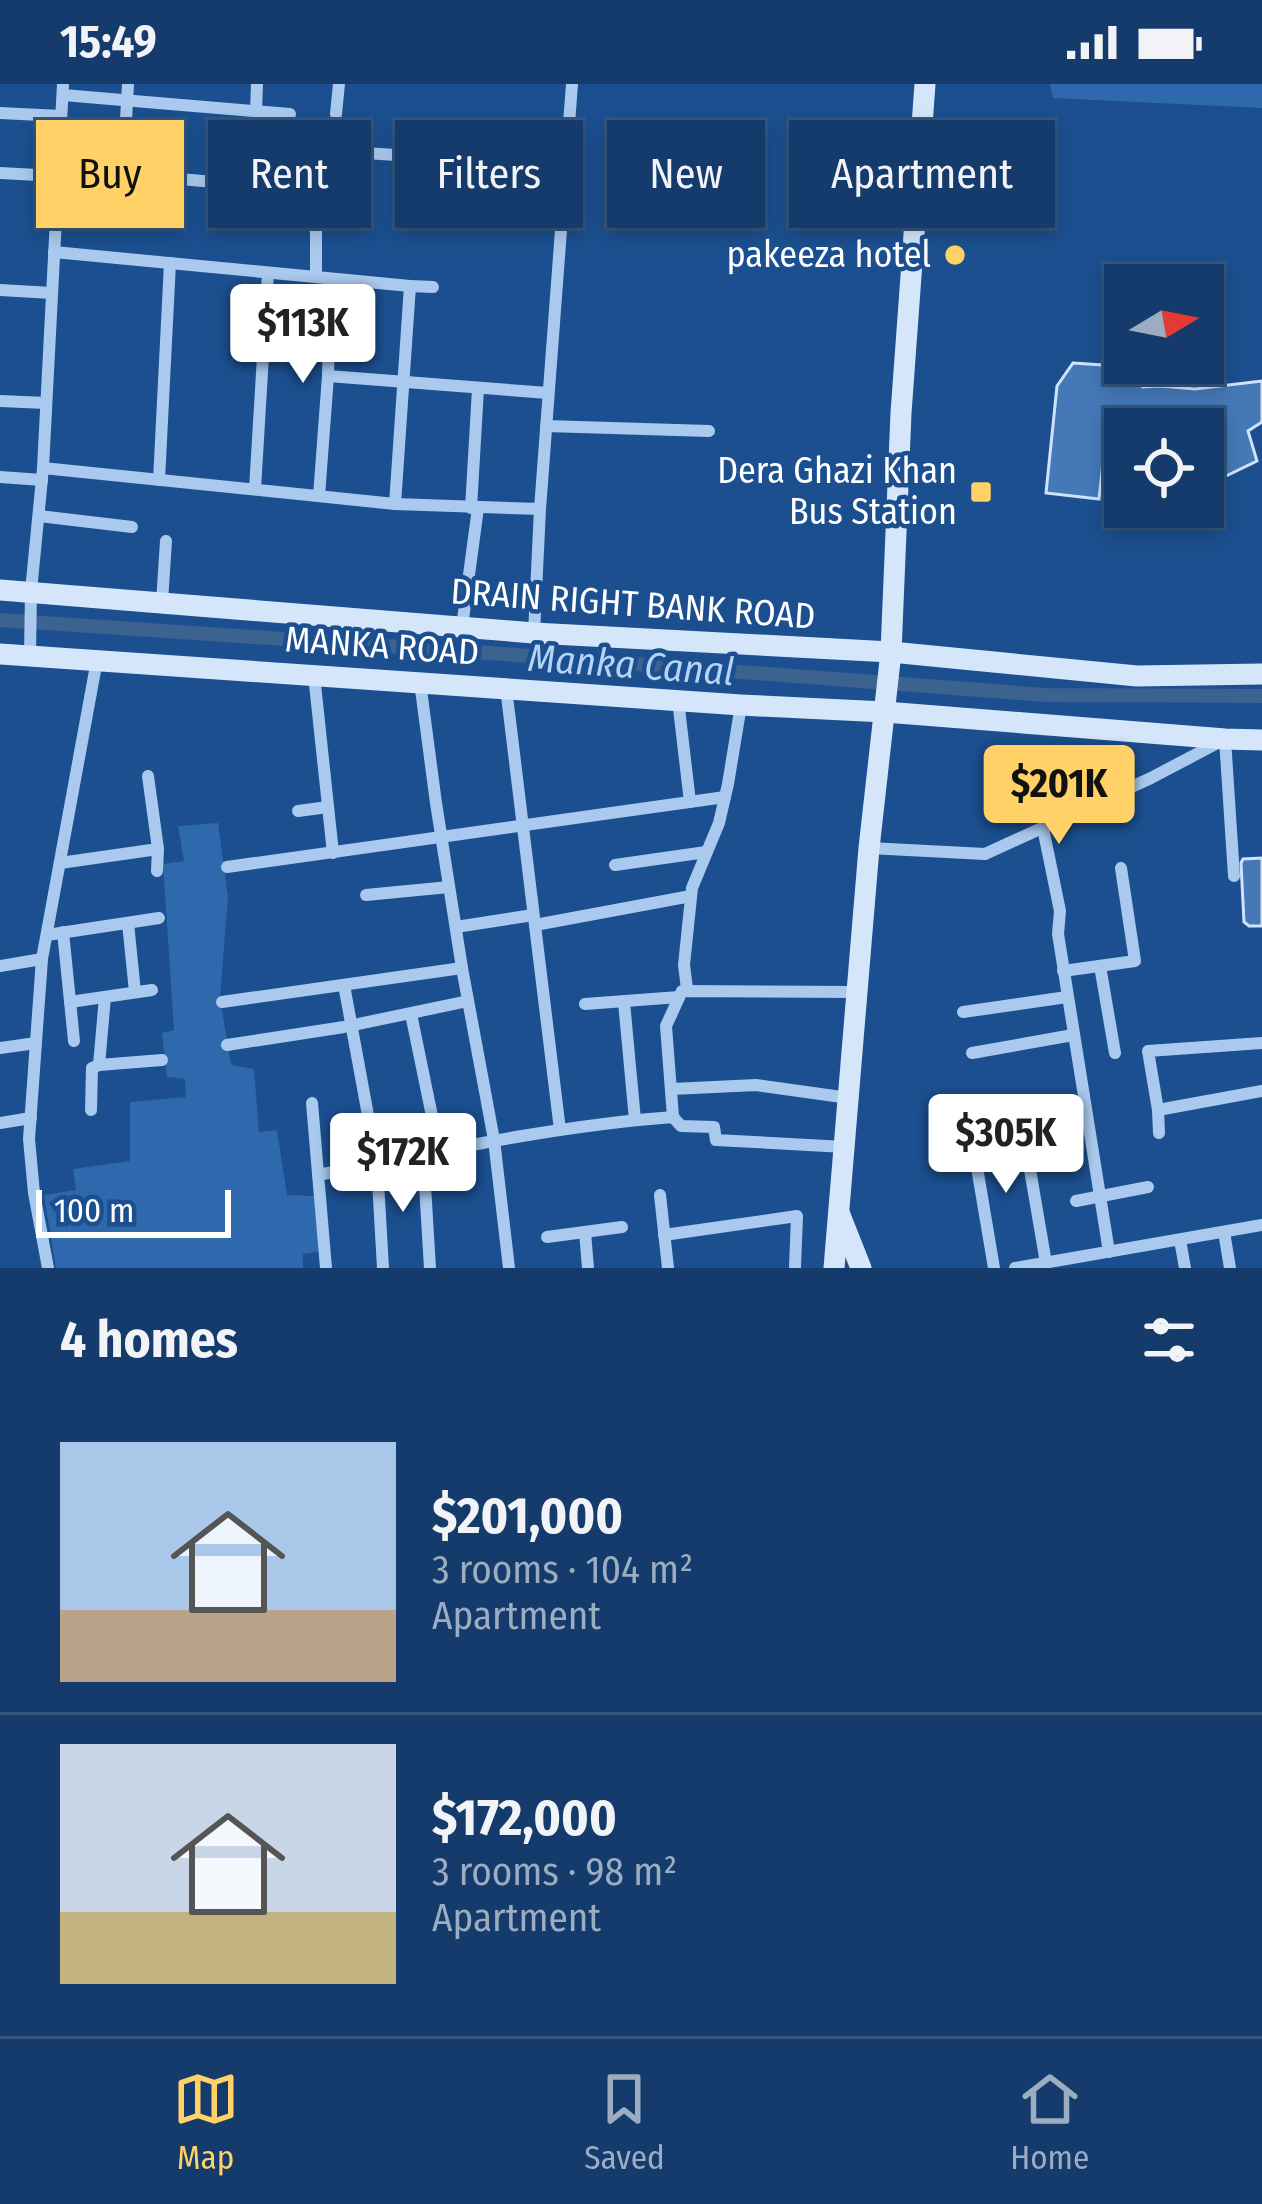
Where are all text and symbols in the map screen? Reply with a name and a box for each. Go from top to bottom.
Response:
text: 15:49 [60,15,157,69]
chip: Buy [36,120,184,228]
chip: Rent [208,120,371,228]
chip: Filters [395,120,583,228]
chip: New [607,120,765,228]
chip: Apartment [789,120,1055,228]
place label: pakeeza hotel [726,233,931,277]
marker: pakeeza hotel [942,242,968,268]
north arrow [1104,264,1224,384]
map controls [1104,264,1224,528]
pin: $113K [219,284,387,386]
text: $113K [257,300,349,346]
button: locate [1104,408,1224,528]
place label: Dera Ghazi Khan Bus Station [717,449,957,534]
marker: Dera Ghazi Khan Bus Station [968,479,994,505]
street label: DRAIN RIGHT BANK ROAD [449,569,817,639]
street label: MANKA ROAD [284,617,480,675]
water label: Manka Canal [526,635,736,695]
pin: $201K [975,745,1143,847]
text: $201K [1011,761,1107,807]
pin: $305K [922,1094,1090,1196]
text: $305K [956,1110,1056,1156]
pin: $172K [319,1113,487,1215]
text: $172K [357,1129,449,1175]
scale bar [36,1184,231,1237]
text: 100 m [54,1191,134,1231]
icon: filters [1136,1307,1202,1373]
text: 4 homes [60,1309,238,1371]
text: $201,000 [432,1485,623,1547]
icon: home [156,1490,300,1634]
text: 3 rooms · 104 m² [432,1547,693,1593]
text: Apartment [432,1593,601,1639]
text: $172,000 [432,1787,617,1849]
icon: home [156,1792,300,1936]
text: 3 rooms · 98 m² [432,1849,677,1895]
text: Apartment [432,1895,601,1941]
tab: Map [173,2066,239,2178]
tab: Saved [584,2066,665,2178]
tab: Home [1010,2066,1089,2178]

